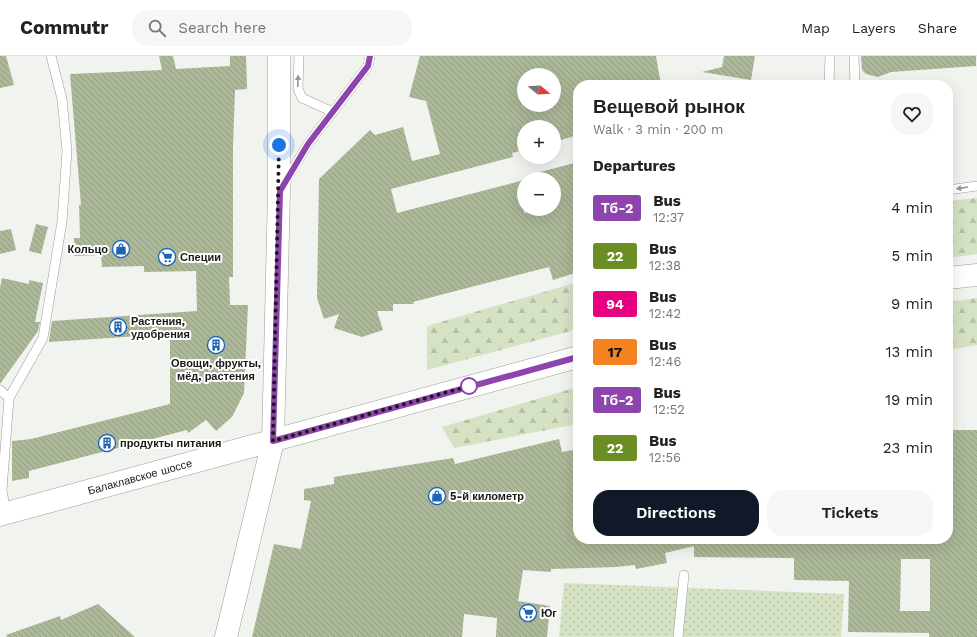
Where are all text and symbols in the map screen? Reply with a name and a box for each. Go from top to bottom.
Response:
search box [132,10,412,46]
text: Commutr [20,16,108,39]
icon: search [146,17,168,39]
text: Search here [178,19,266,37]
text: Map [801,20,830,36]
text: Layers [852,20,896,36]
text: Share [918,20,957,36]
north arrow [517,68,561,112]
map controls [517,68,561,216]
one-way arrow [295,74,301,87]
button: heart [891,93,933,135]
text: Вещевой рынок [593,95,745,118]
button: + [517,120,561,164]
text: Walk · 3 min · 200 m [593,122,723,137]
your location [269,135,289,155]
text: Departures [593,157,676,175]
button: − [517,172,561,216]
one-way arrow [956,185,969,191]
text: Bus [653,192,681,210]
text: 4 min [891,199,933,217]
text: Тб-2 [601,200,633,216]
text: 12:37 [653,210,684,225]
shop icon: Кольцо [111,239,131,259]
text: Bus [649,240,677,258]
place label: Кольцо [68,243,108,256]
supermarket icon: Специи [157,247,177,267]
text: 5 min [892,247,933,265]
text: 22 [607,248,623,264]
place label: Специи [180,251,221,264]
text: 12:38 [649,258,681,273]
text: Bus [649,288,677,306]
text: 9 min [891,295,933,313]
text: 94 [606,296,624,312]
text: 12:42 [649,306,681,321]
place label: Растения, удобрения [131,315,190,341]
building icon: Растения, удобрения [108,317,128,337]
building icon: Овощи, фрукты, мёд, растения [206,335,226,355]
text: Bus [649,336,677,354]
text: 13 min [886,343,933,361]
text: 17 [608,344,622,360]
text: 12:46 [649,354,681,369]
place label: Овощи, фрукты, мёд, растения [171,357,261,383]
unlabelled marker [460,377,478,395]
text: Bus [653,384,681,402]
text: 19 min [885,391,933,409]
text: Тб-2 [601,392,633,408]
text: 12:52 [653,402,685,417]
text: Bus [649,432,677,450]
building icon: продукты питания [97,433,117,453]
place label: продукты питания [120,437,221,450]
text: 23 min [883,439,933,457]
text: 22 [607,440,623,456]
text: 12:56 [649,450,681,465]
street label: Балаклавское шоссе [86,456,193,497]
shop icon: 5-й километр [427,486,447,506]
place label: 5-й километр [450,490,524,503]
button: Directions [593,490,759,536]
button: Tickets [767,490,933,536]
supermarket icon: Юг [518,603,538,623]
place label: Юг [541,607,557,620]

